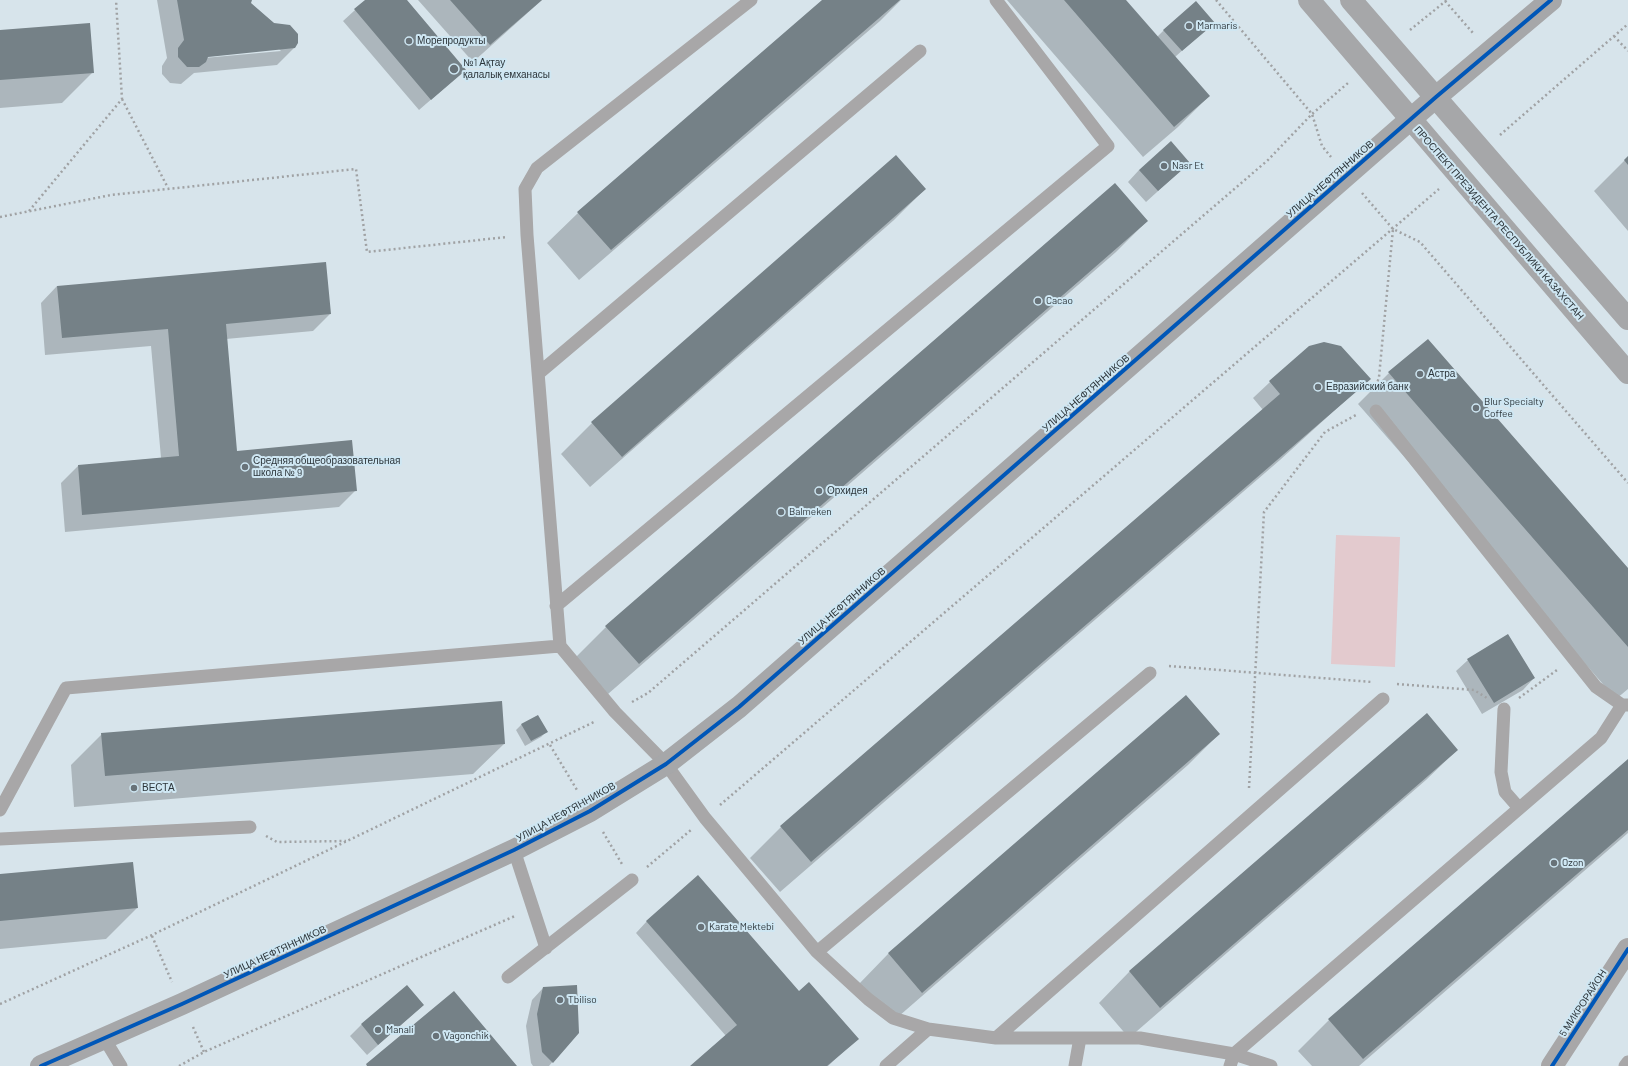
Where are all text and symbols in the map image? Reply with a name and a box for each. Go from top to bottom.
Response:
place label: Marmaris [1197,20,1237,32]
marker: Marmaris [1184,21,1194,31]
place label: Морепродукты [417,35,486,47]
marker: Морепродукты [404,36,414,46]
place label: №1 Ақтау қалалық емханасы [463,57,550,80]
marker: №1 Ақтау қалалық емханасы [448,63,460,75]
street label: ПРОСПЕКТ ПРЕЗИДЕНТА РЕСПУБЛИКИ КАЗАХСТАН [1412,124,1586,322]
street label: УЛИЦА НЕФТЯННИКОВ [1284,138,1376,220]
place label: Nasr Et [1172,160,1204,172]
marker: Nasr Et [1159,161,1169,171]
place label: Cacao [1046,295,1073,307]
marker: Cacao [1033,296,1043,306]
street label: УЛИЦА НЕФТЯННИКОВ [1040,352,1132,434]
place label: Астра [1428,368,1455,380]
marker: Астра [1415,369,1425,379]
place label: Евразийский банк [1326,381,1408,393]
marker: Евразийский банк [1313,382,1323,392]
place label: Blur Specialty Coffee [1484,396,1544,420]
marker: Blur Specialty Coffee [1471,403,1481,413]
place label: Средняя общеобразовательная школа № 9 [253,455,400,478]
marker: Средняя общеобразовательная школа № 9 [240,462,250,472]
place label: Орхидея [827,485,868,497]
marker: Орхидея [814,486,824,496]
place label: Balmeken [789,506,832,518]
marker: Balmeken [776,507,786,517]
street label: УЛИЦА НЕФТЯННИКОВ [796,565,888,647]
street label: УЛИЦА НЕФТЯННИКОВ [514,780,618,844]
place label: ВЕСТА [142,782,175,794]
marker: ВЕСТА [129,783,139,793]
place label: Ozon [1562,857,1584,869]
marker: Ozon [1549,858,1559,868]
place label: Karate Mektebi [709,921,774,933]
marker: Karate Mektebi [696,922,706,932]
street label: УЛИЦА НЕФТЯННИКОВ [222,923,328,981]
street label: 5 МИКРОРАЙОН [1557,967,1609,1039]
place label: Tbiliso [568,994,597,1006]
marker: Tbiliso [555,995,565,1005]
place label: Manali [386,1024,414,1036]
marker: Manali [373,1025,383,1035]
place label: Vagonchik [444,1030,489,1042]
marker: Vagonchik [431,1031,441,1041]

